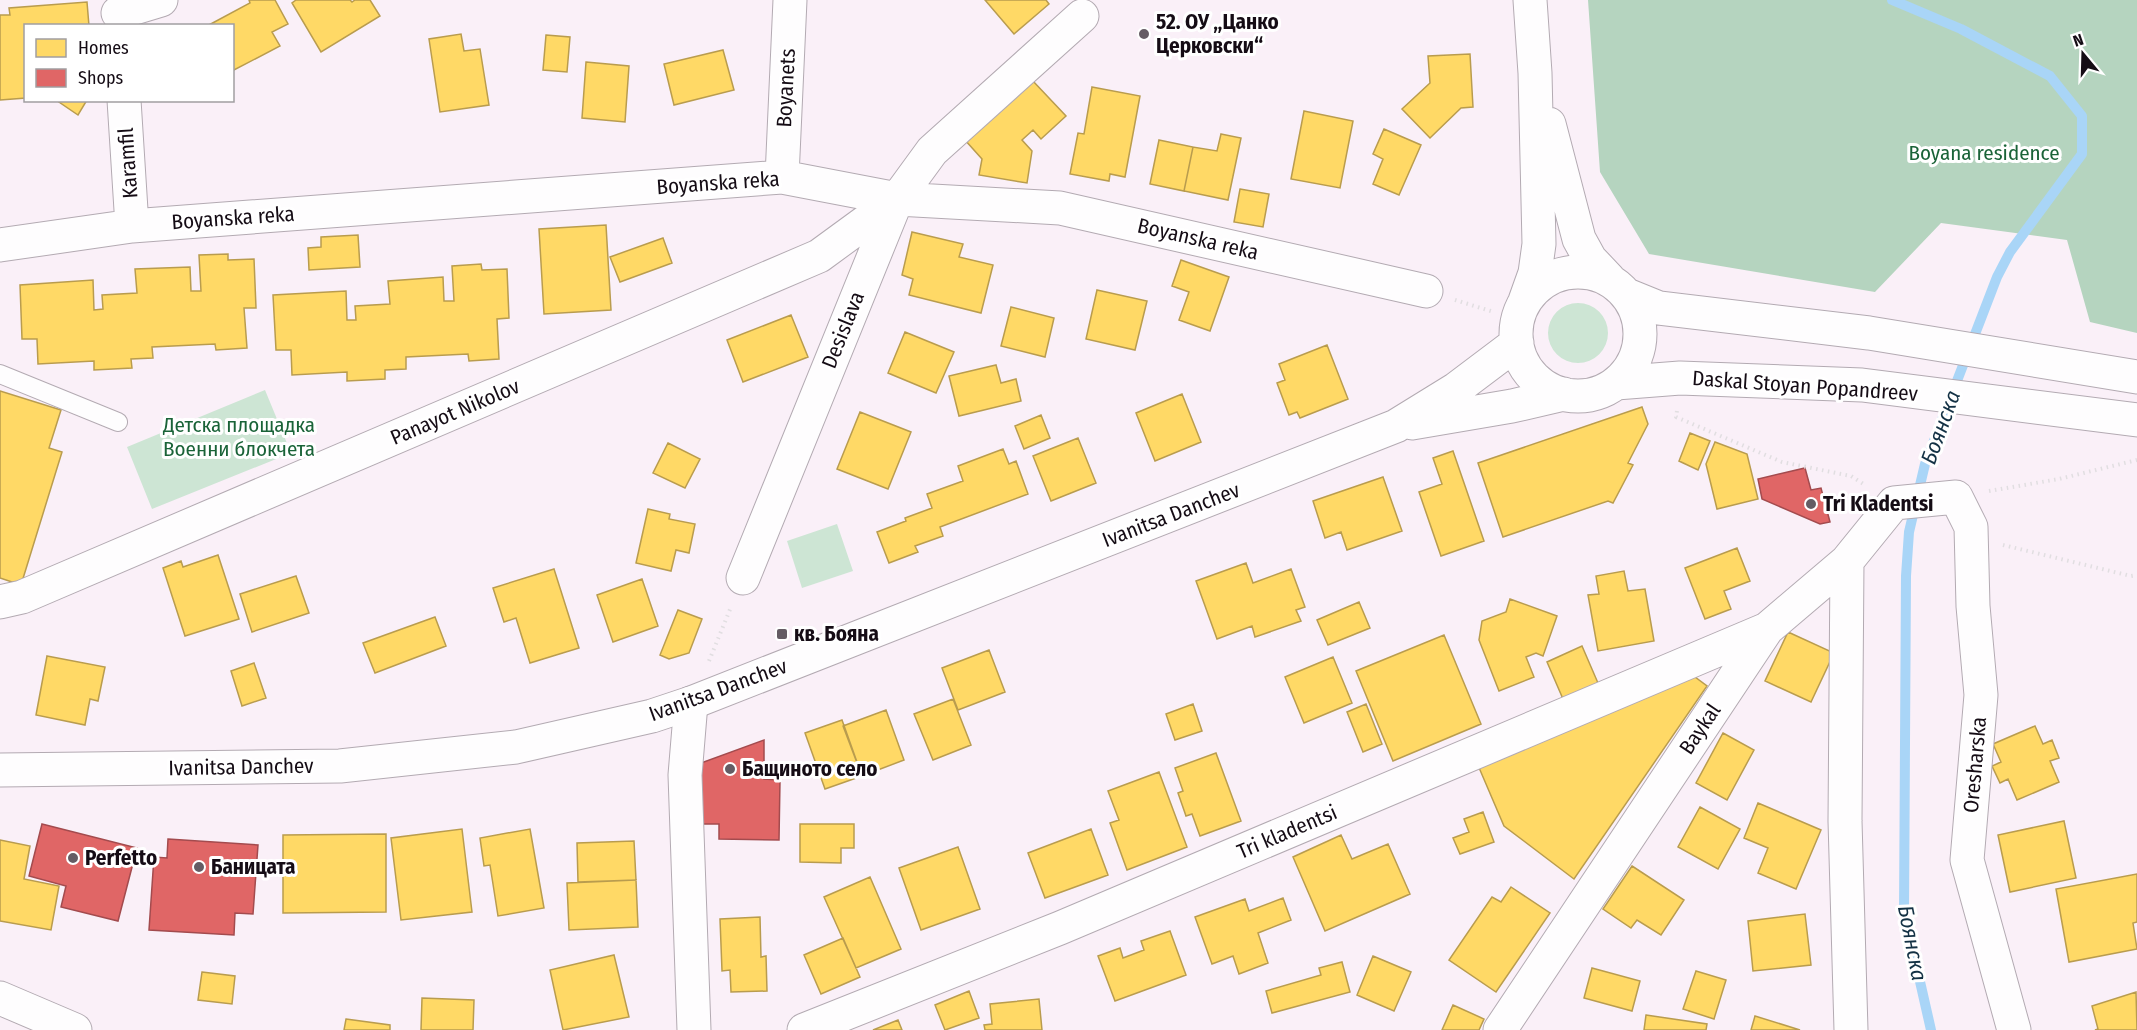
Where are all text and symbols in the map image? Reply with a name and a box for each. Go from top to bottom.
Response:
place label: 52. ОУ „Цанко Церковски“ [1156,9,1279,59]
legend [24,24,234,102]
north arrow [2053,24,2113,84]
marker: 52. ОУ „Цанко Церковски“ [1137,27,1151,41]
text: N [2071,30,2086,51]
text: Homes [78,37,129,59]
street label: Boyanets [771,48,801,128]
text: Shops [78,67,123,89]
street label: Karamfil [113,126,143,199]
park label: Boyana residence [1908,140,2060,166]
street label: Boyanska reka [656,166,780,200]
street label: Boyanska reka [171,201,295,235]
street label: Boyanska reka [1135,212,1261,266]
street label: Desislava [816,288,870,372]
street label: Daskal Stoyan Popandreev [1691,365,1919,407]
street label: Panayot Nikolov [387,373,524,451]
water label: Боянска [1915,387,1966,468]
park label: Детска площадка Военни блокчета [162,412,315,462]
street label: Ivanitsa Danchev [1099,477,1244,553]
place label: Tri Kladentsi [1823,491,1934,517]
marker: Tri Kladentsi [1804,497,1818,511]
place label: кв. Бояна [794,621,879,647]
marker: кв. Бояна [775,627,789,641]
street label: Ivanitsa Danchev [645,653,791,727]
street label: Baykal [1674,698,1727,759]
street label: Oresharska [1958,716,1992,814]
street label: Ivanitsa Danchev [168,753,314,781]
place label: Бащиното село [742,756,877,782]
marker: Бащиното село [723,762,737,776]
street label: Tri kladentsi [1233,799,1341,865]
place label: Perfetto [85,845,157,871]
marker: Perfetto [66,851,80,865]
place label: Баницата [211,854,295,880]
marker: Баницата [192,860,206,874]
water label: Боянска [1892,903,1933,983]

